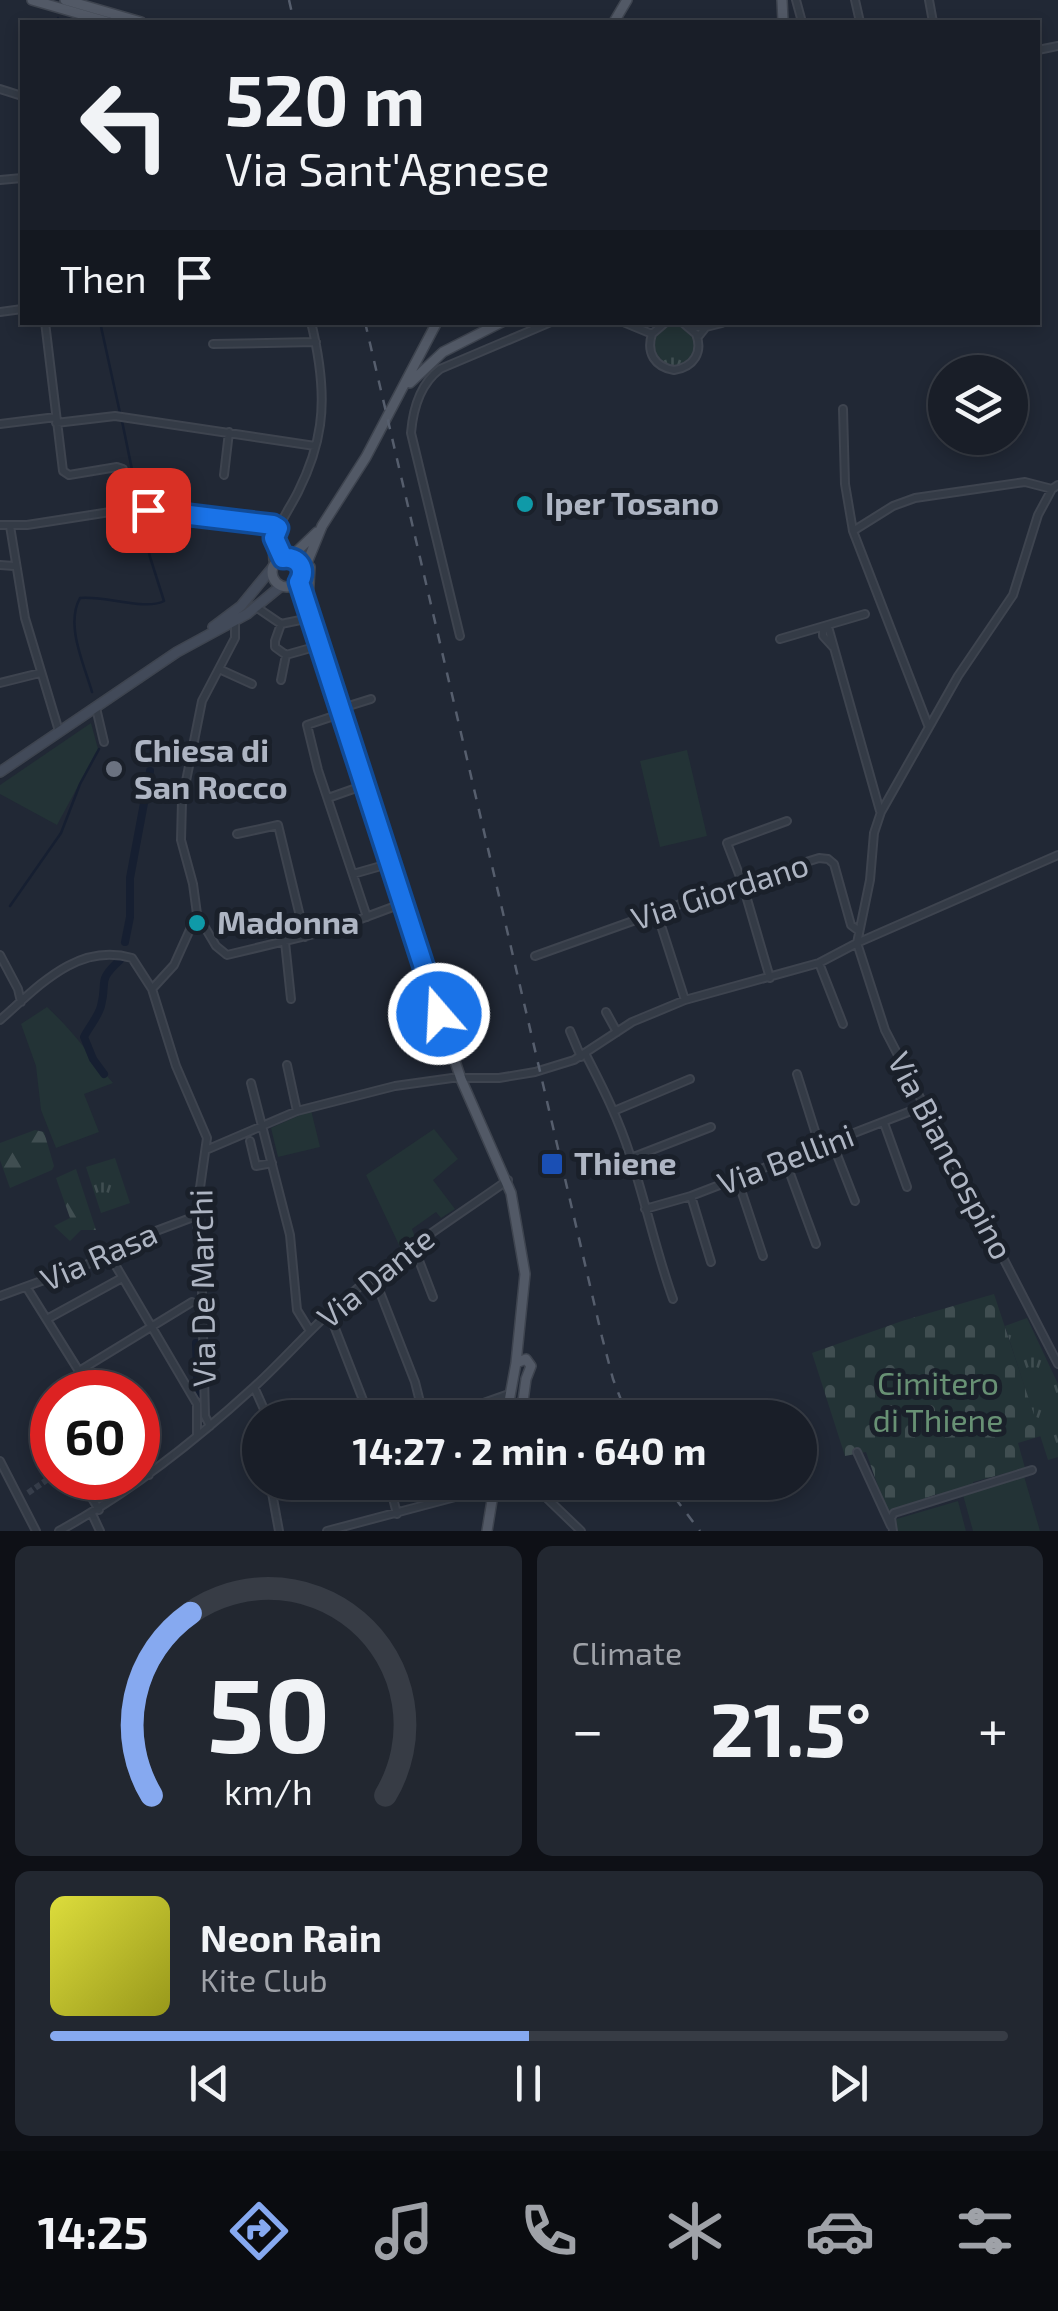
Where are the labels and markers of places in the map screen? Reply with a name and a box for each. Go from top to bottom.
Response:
pin [106,468,191,553]
place label: Iper Tosano [545,483,719,521]
marker: Iper Tosano [514,493,536,515]
place label: Chiesa di San Rocco [134,730,288,805]
marker: Chiesa di San Rocco [103,758,125,780]
place label: Madonna [217,902,359,940]
marker: Madonna [186,912,208,934]
place label: Thiene [574,1143,677,1181]
marker: Thiene [539,1151,565,1177]

